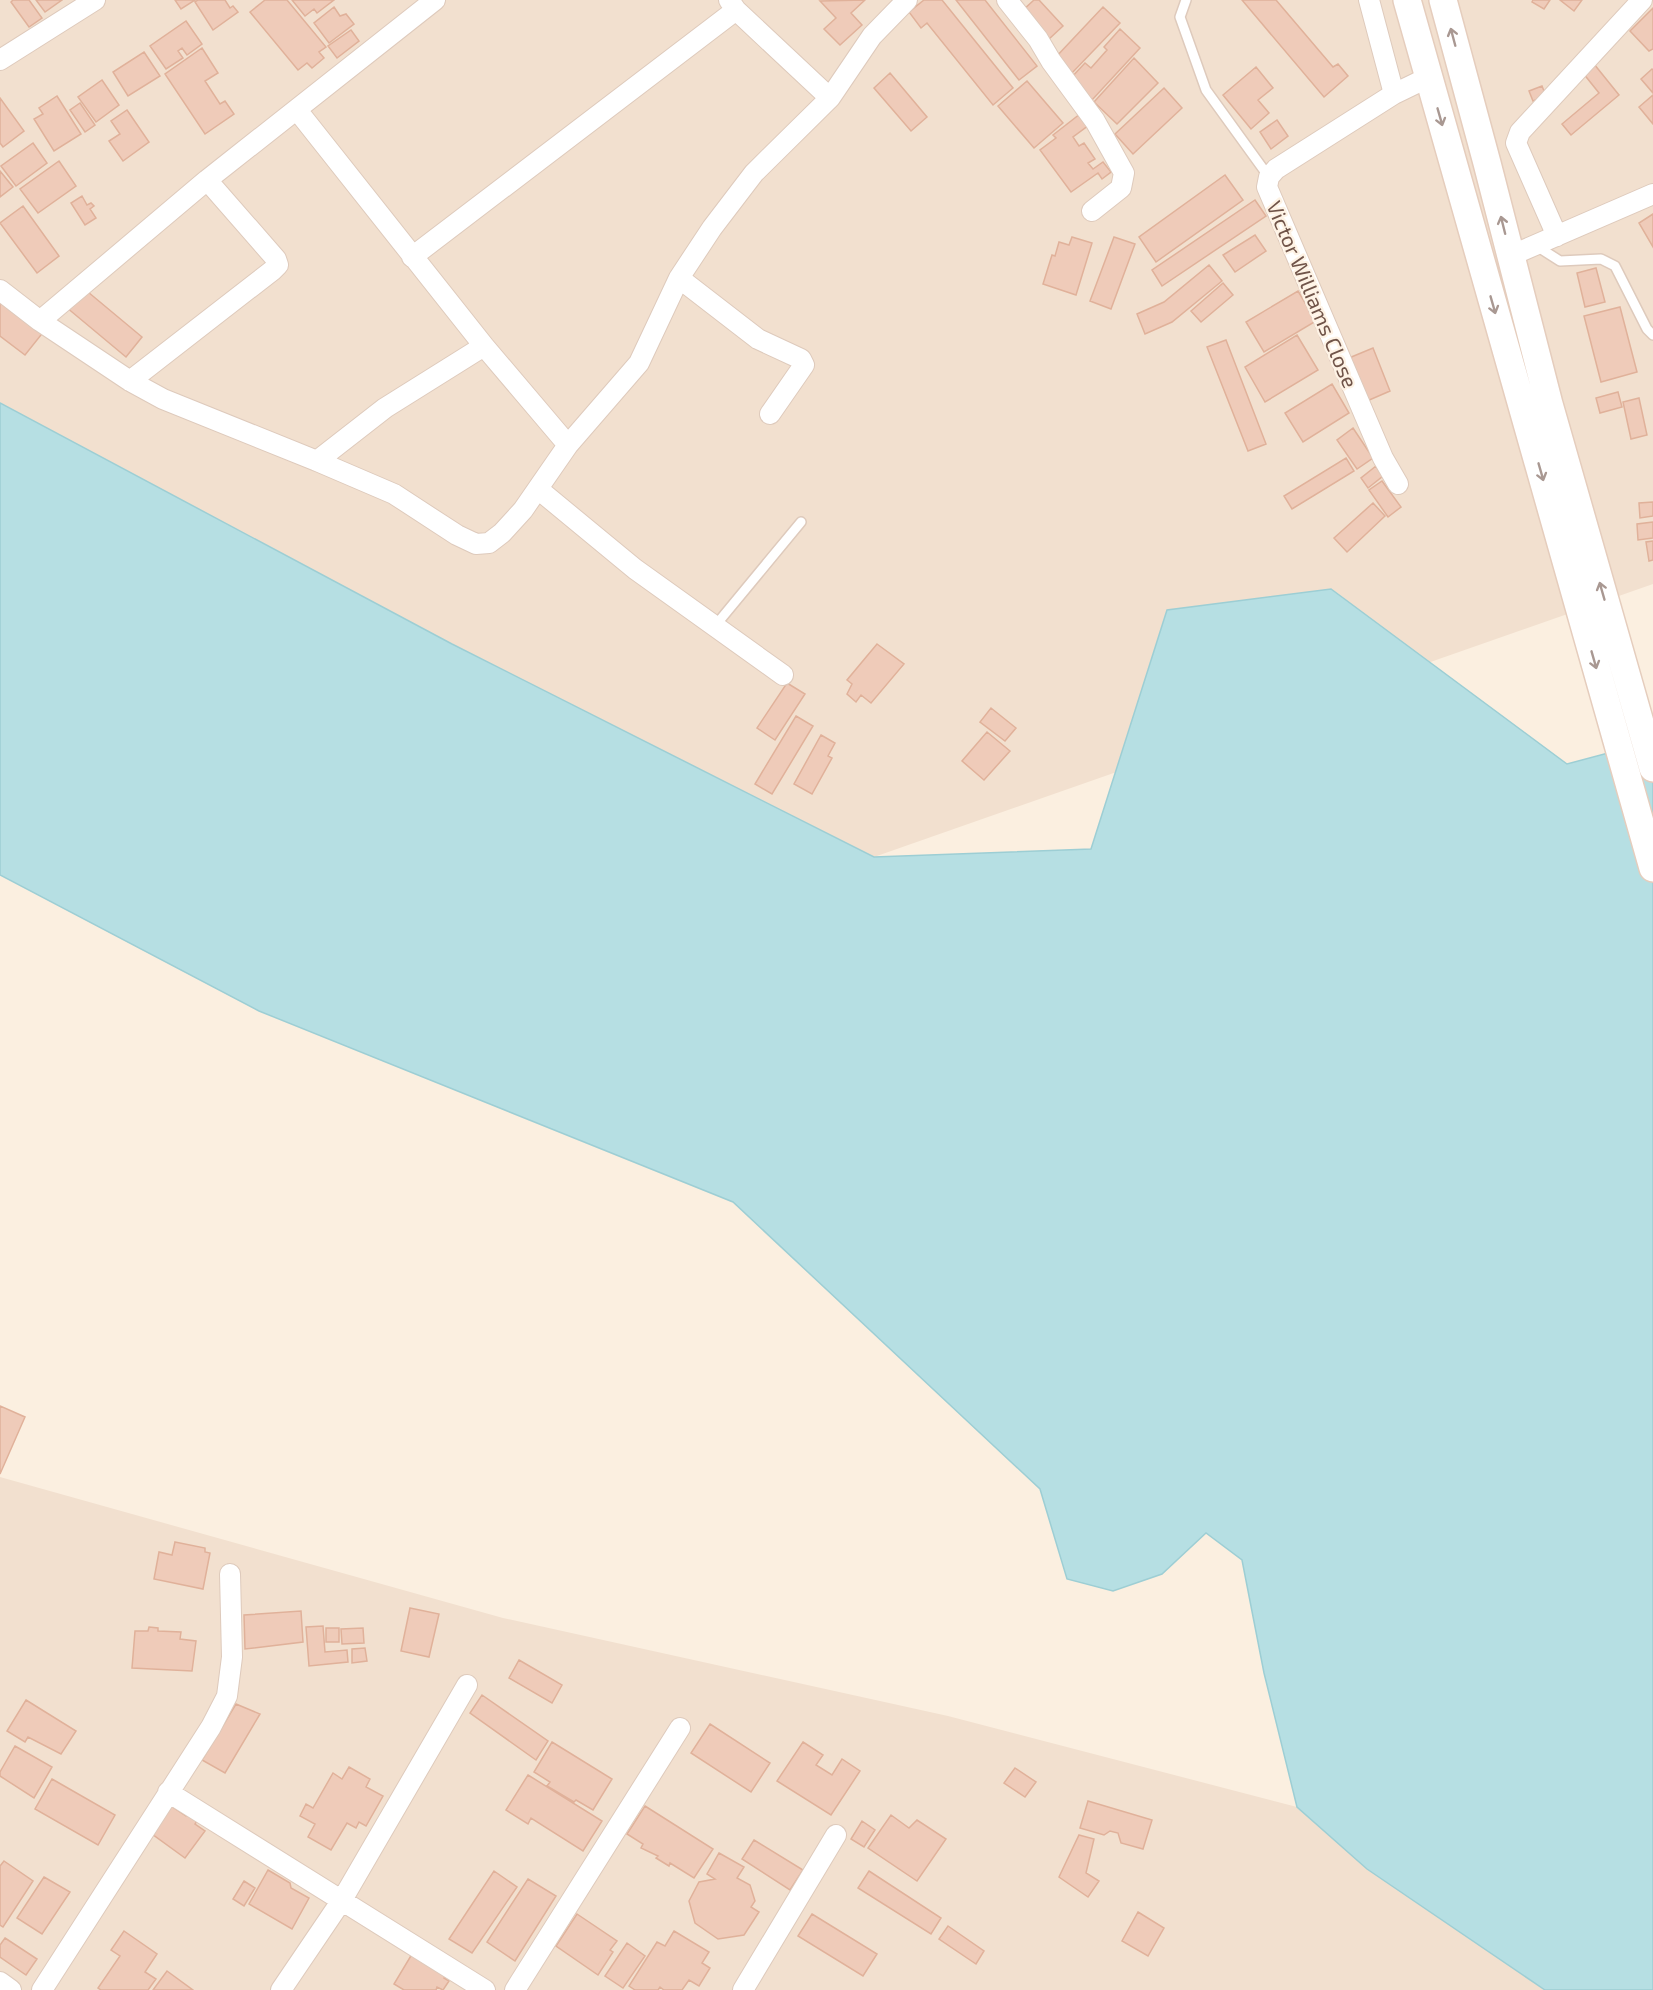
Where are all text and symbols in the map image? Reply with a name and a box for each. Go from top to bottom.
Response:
one-way arrow [1447,27,1458,46]
one-way arrow [1435,107,1446,126]
street label: Victor Williams Close [1262,197,1364,391]
one-way arrow [1496,216,1508,235]
one-way arrow [1488,295,1499,314]
one-way arrow [1535,462,1547,481]
one-way arrow [1596,581,1608,600]
one-way arrow [1589,650,1600,669]

